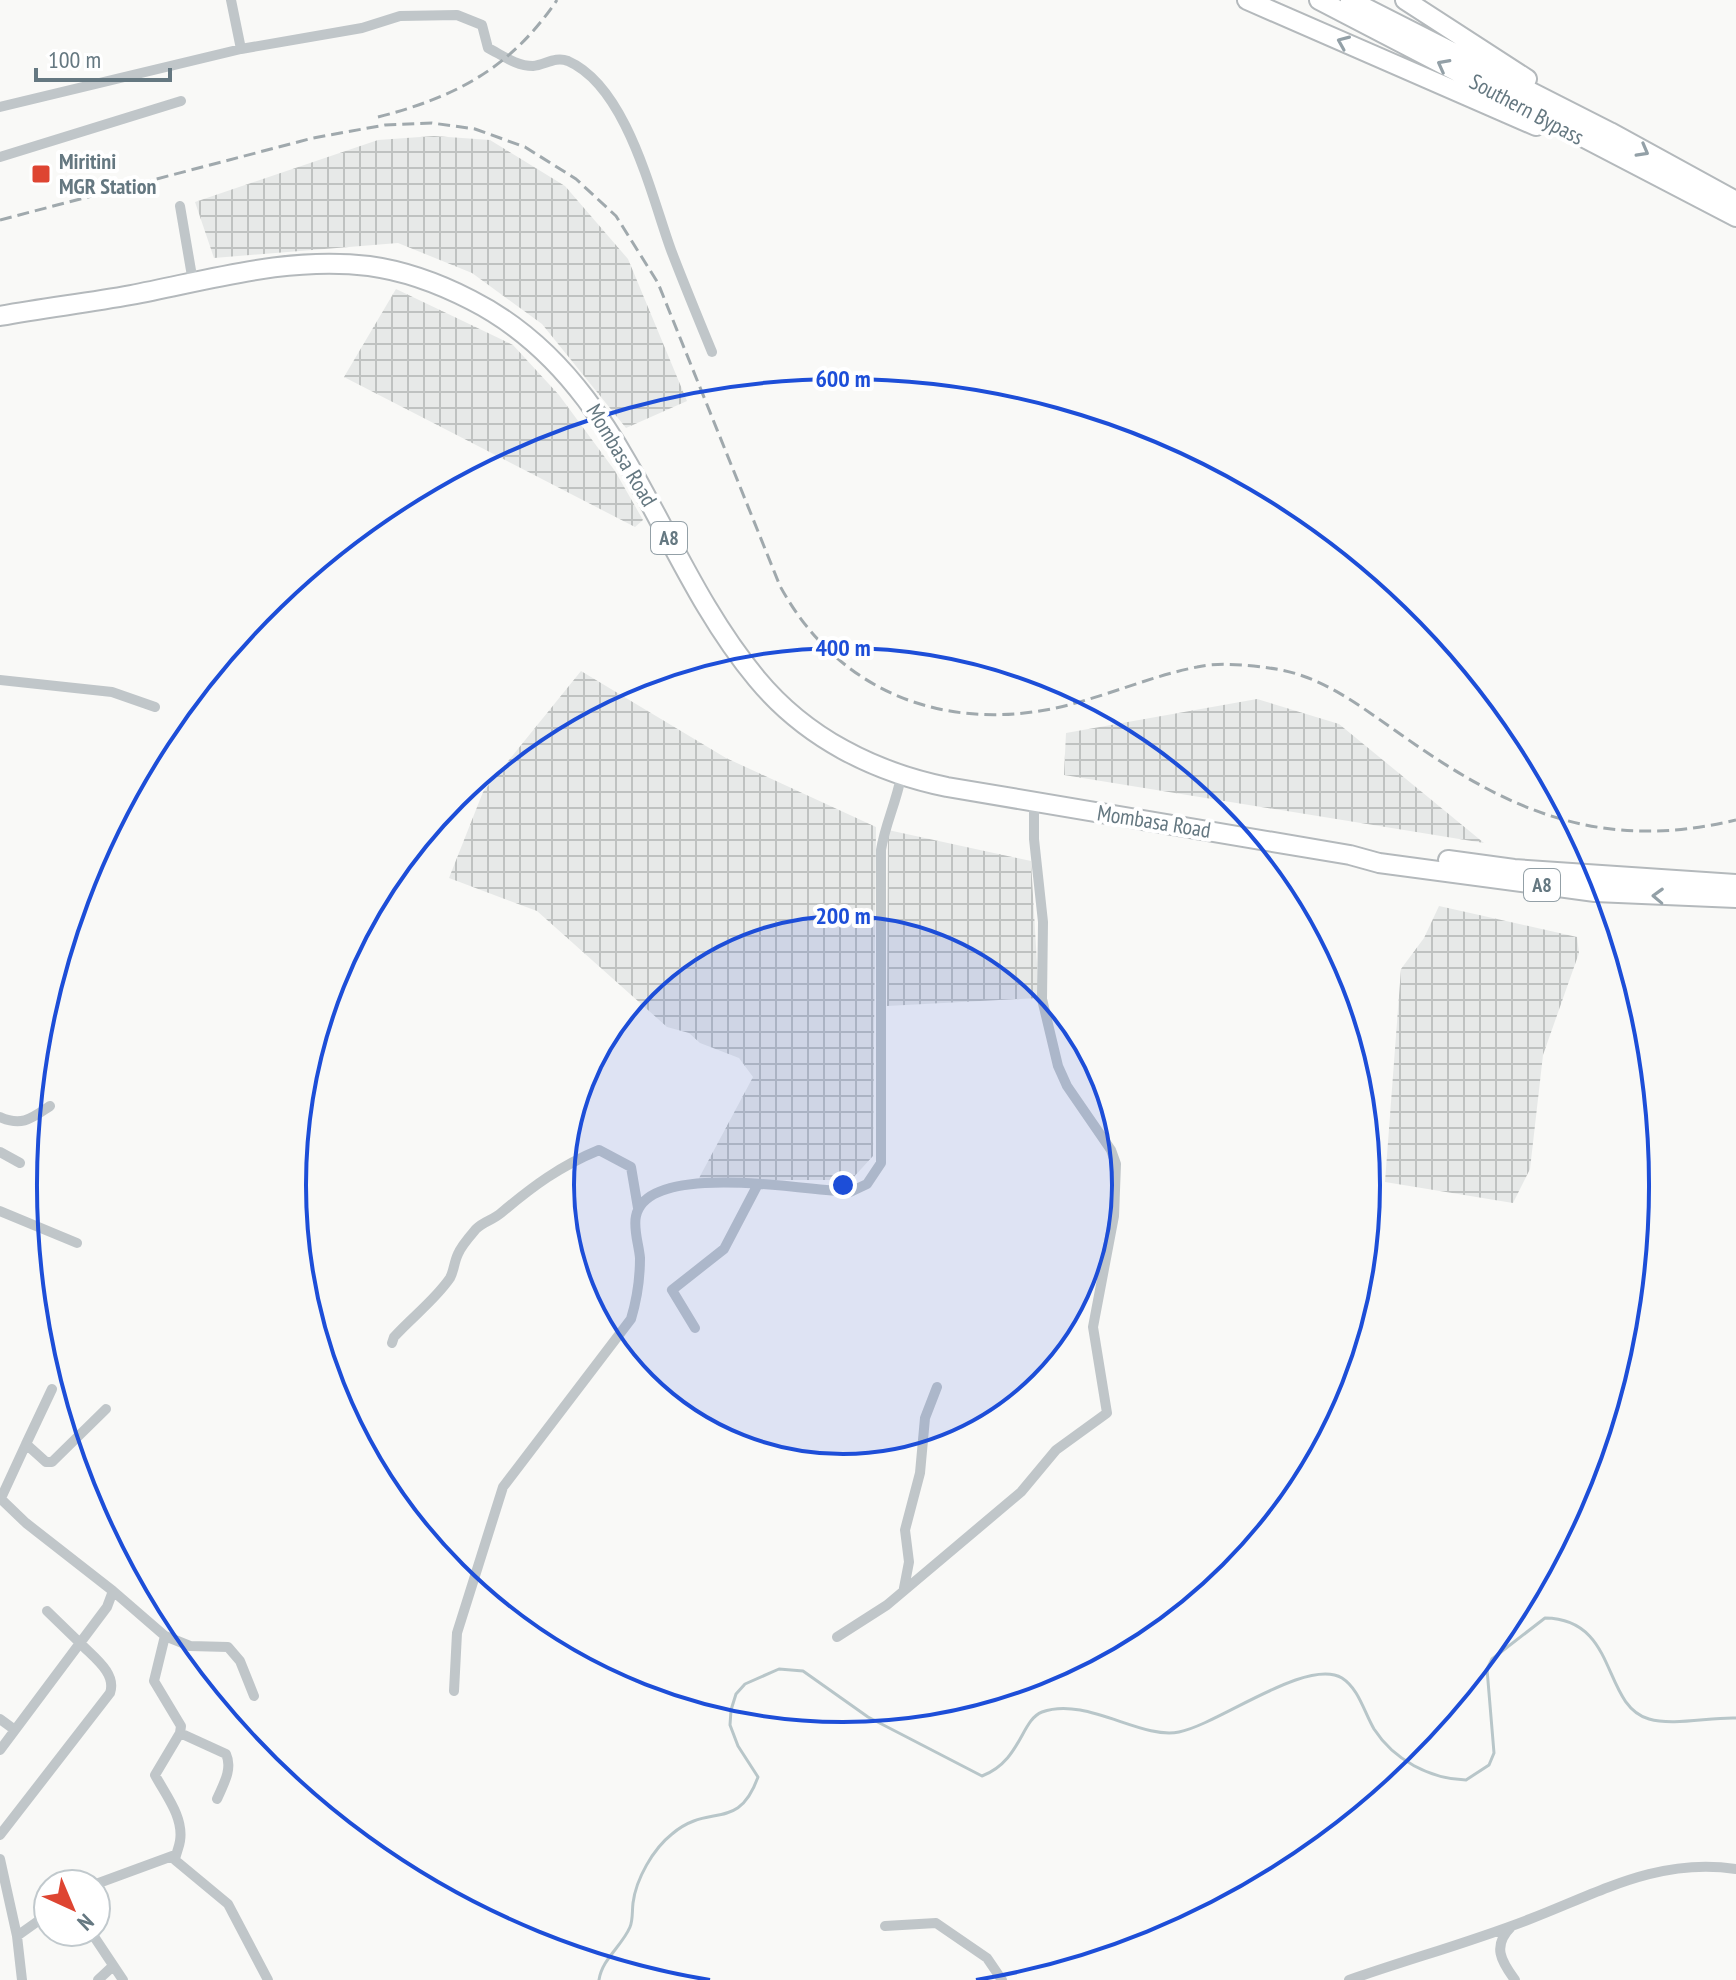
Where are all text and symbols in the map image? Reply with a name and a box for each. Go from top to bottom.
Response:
scale bar [36,32,170,82]
one-way arrow [1337,35,1351,51]
text: 100 m [48,44,101,75]
one-way arrow [1437,59,1452,74]
street label: Southern Bypass [1465,67,1589,151]
one-way arrow [1635,141,1650,156]
place label: Miritini MGR Station [59,147,157,200]
marker: Miritini MGR Station [30,163,52,185]
text: 600 m [815,363,871,394]
street label: Mombasa Road [580,399,664,511]
road number: A8 [651,522,687,554]
text: 400 m [815,632,871,663]
street label: Mombasa Road [1095,798,1213,844]
road number: A8 [1524,869,1560,901]
one-way arrow [1651,887,1664,904]
text: 200 m [815,900,871,931]
centre of rings [829,1171,857,1199]
north arrow [32,1868,112,1948]
text: N [72,1908,100,1937]

